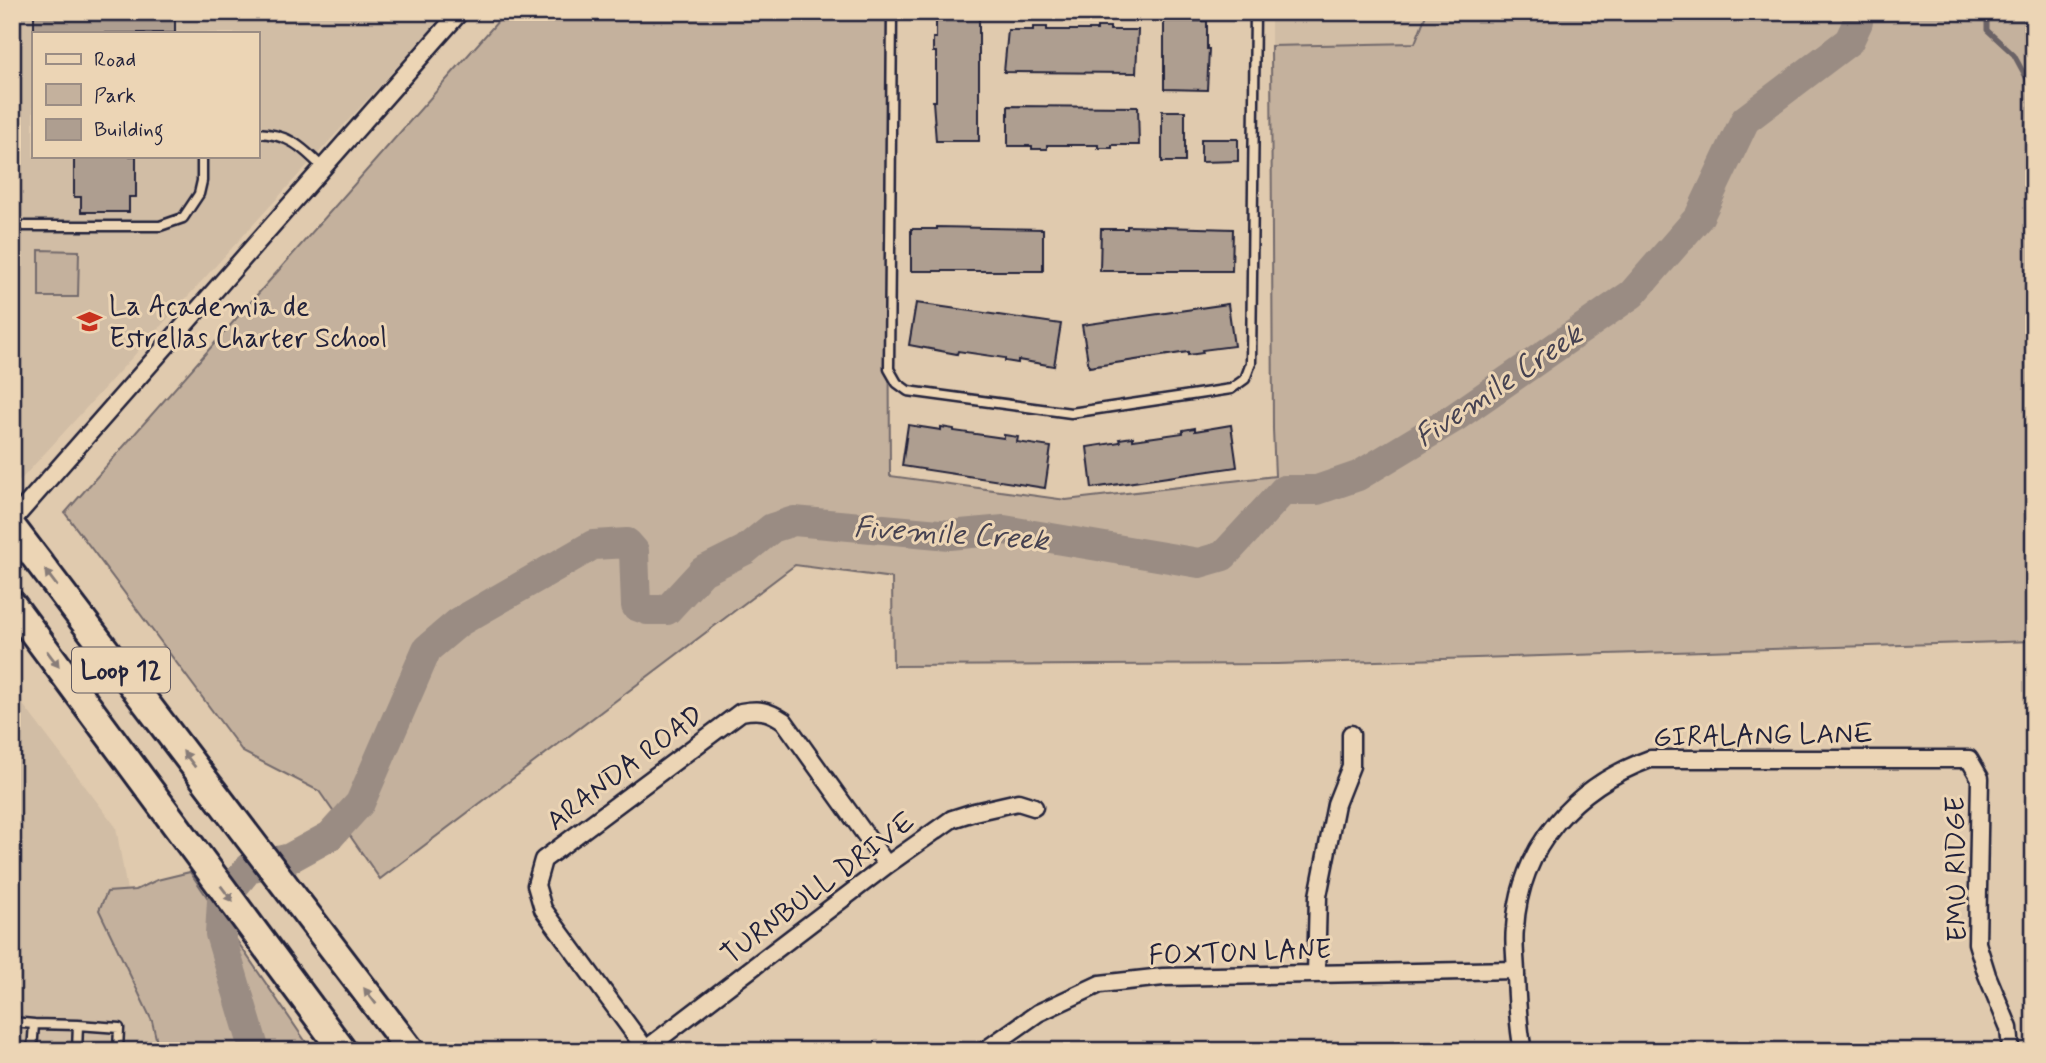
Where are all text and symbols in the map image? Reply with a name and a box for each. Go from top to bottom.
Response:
legend [32,32,259,158]
text: Road [94,46,136,74]
text: Park [94,82,136,110]
text: Building [94,116,164,146]
place label: La Academia de Estrellas Charter School [109,289,387,358]
school or university icon: La Academia de Estrellas Charter School [75,307,103,335]
water label: Fivemile Creek [1407,315,1592,457]
water label: Fivemile Creek [852,508,1051,561]
one-way arrow [44,568,58,587]
road number: Loop 12 [72,648,170,692]
one-way arrow [45,650,59,668]
street label: ARANDA ROAD [539,698,712,840]
street label: GIRALANG LANE [1653,716,1873,757]
one-way arrow [181,750,196,768]
street label: EMU RIDGE [1938,796,1977,942]
street label: TURNBULL DRIVE [714,804,923,974]
one-way arrow [220,885,234,904]
street label: FOXTON LANE [1148,932,1332,975]
one-way arrow [362,988,377,1006]

